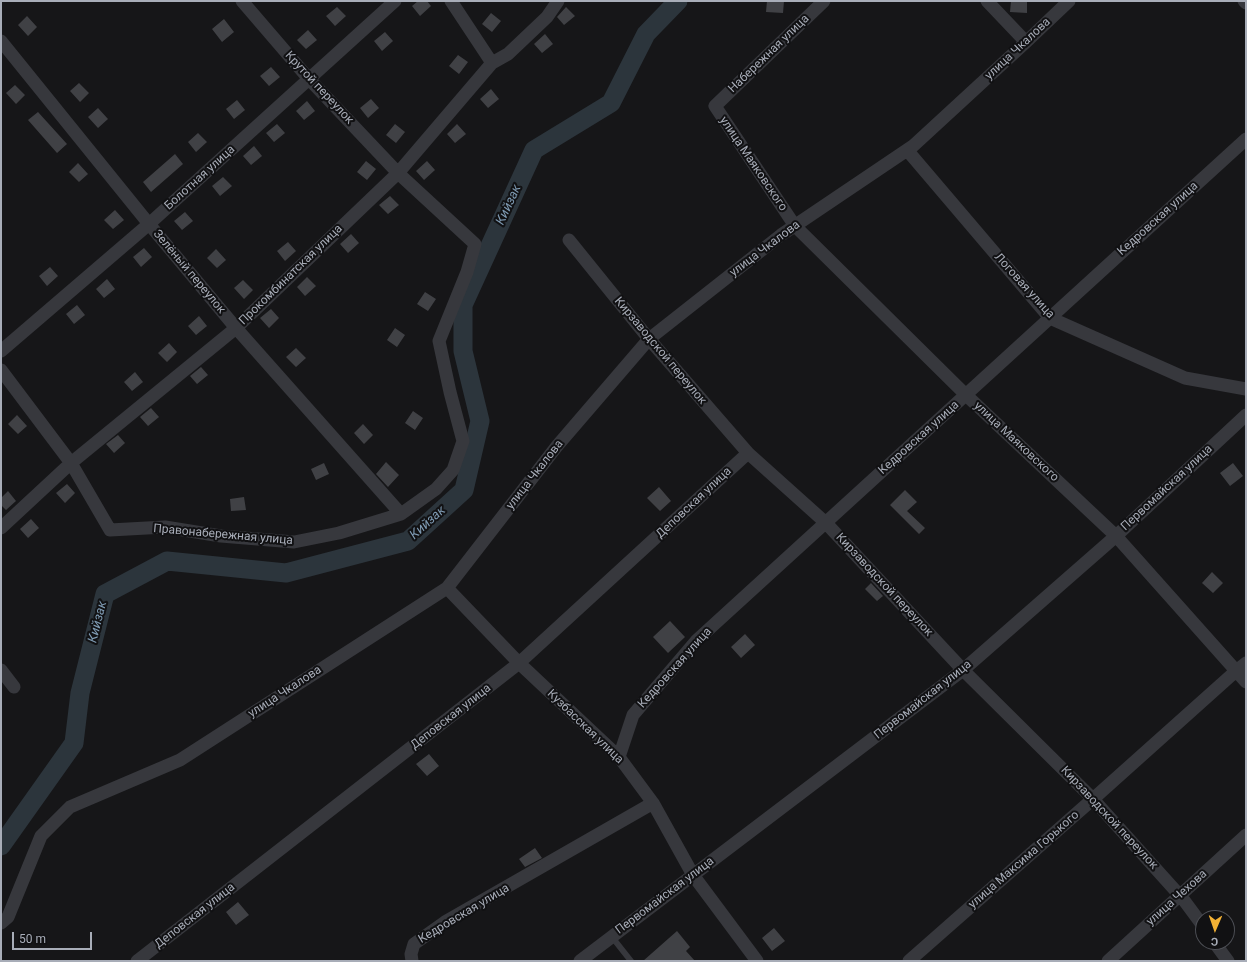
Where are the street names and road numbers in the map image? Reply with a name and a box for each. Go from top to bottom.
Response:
street label: Набережная улица [726,12,812,96]
street label: улица Чкалова [982,15,1054,83]
street label: Крутой переулок [282,49,356,127]
street label: улица Маяковского [716,114,790,214]
street label: Болотная улица [162,143,238,213]
street label: Кедровская улица [1115,179,1201,259]
street label: улица Чкалова [727,218,803,280]
street label: Прокомбинатская улица [236,222,346,328]
street label: Зелёный переулок [150,227,228,317]
street label: Логовая улица [991,250,1057,322]
street label: Кирзаводской переулок [611,294,709,408]
street label: Кедровская улица [876,398,962,478]
street label: улица Маяковского [971,399,1061,485]
street label: улица Чкалова [503,437,567,513]
street label: Первомайская улица [1118,442,1216,534]
street label: Деповская улица [653,464,735,542]
street label: Правонабережная улица [153,522,293,548]
street label: Кирзаводской переулок [832,530,936,640]
street label: Кедровская улица [635,625,715,711]
street label: Первомайская улица [871,658,975,742]
street label: улица Чкалова [246,663,324,721]
street label: Деповская улица [408,681,494,753]
street label: Кузбасская улица [544,687,626,767]
street label: Кирзаводской переулок [1057,763,1161,873]
street label: улица Максима Горького [966,808,1082,912]
street label: Первомайская улица [613,854,717,938]
street label: улица Чехова [1144,867,1210,929]
street label: Деповская улица [152,880,238,952]
street label: Кедровская улица [416,881,512,947]

